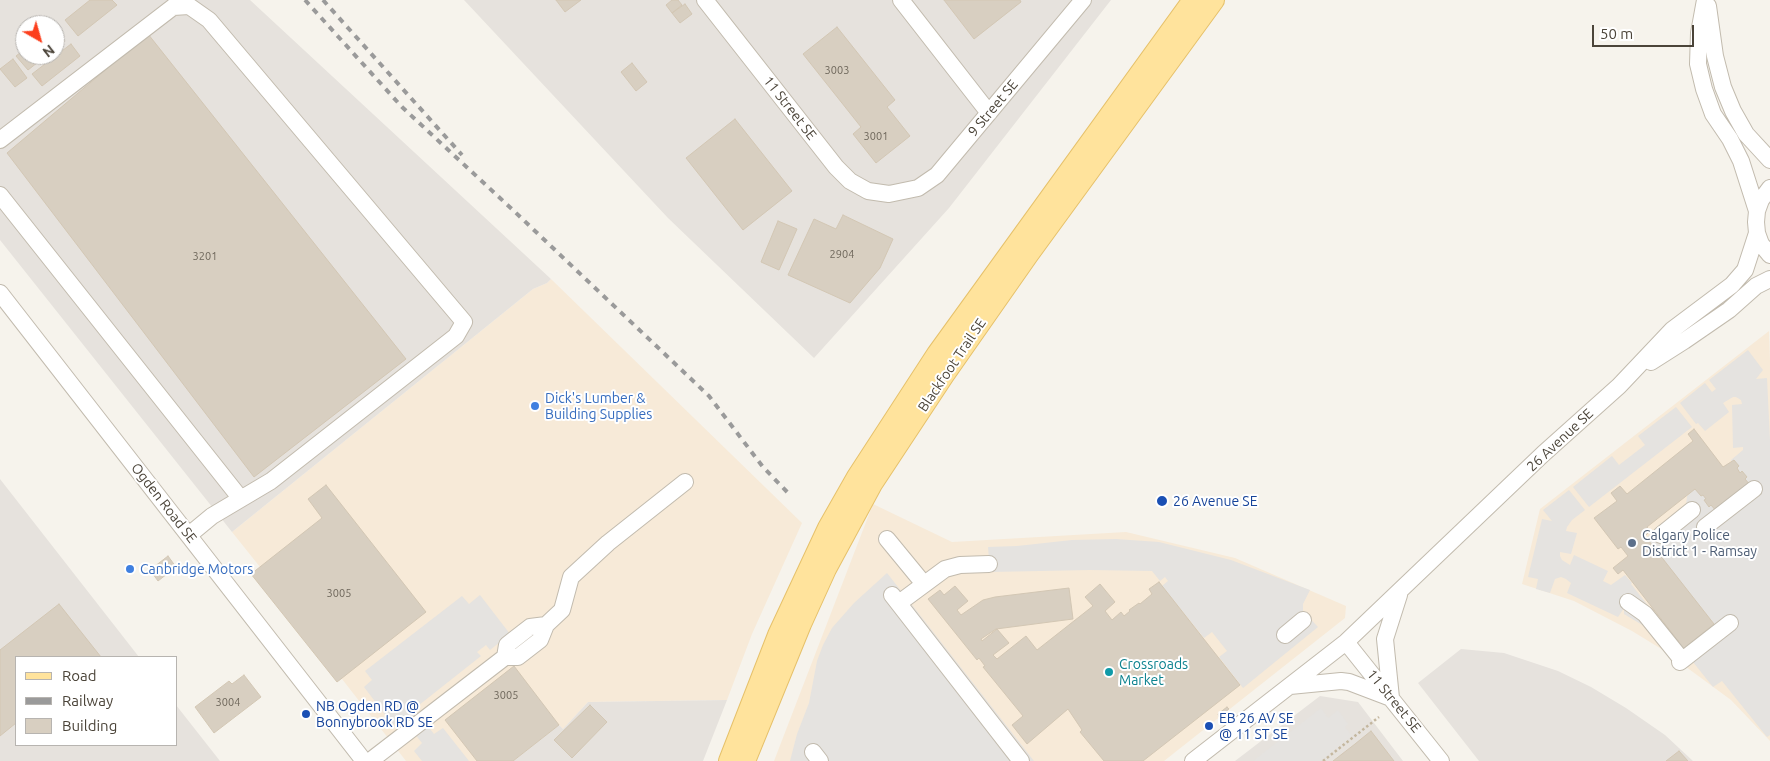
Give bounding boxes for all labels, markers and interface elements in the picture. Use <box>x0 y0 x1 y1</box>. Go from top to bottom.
north arrow <box>15 15 65 65</box>
scale bar <box>1595 15 1698 47</box>
text: 50 m <box>1600 25 1633 42</box>
text: N <box>40 42 58 61</box>
house number: 3003 <box>825 63 849 77</box>
street label: 11 Street SE <box>760 73 820 143</box>
street label: 9 Street SE <box>965 76 1021 140</box>
house number: 3001 <box>864 129 888 143</box>
house number: 2904 <box>830 247 854 261</box>
house number: 3201 <box>193 249 217 263</box>
street label: Blackfoot Trail SE <box>915 315 989 415</box>
place label: Dick's Lumber & Building Supplies <box>545 390 652 422</box>
marker: Dick's Lumber & Building Supplies <box>529 400 541 412</box>
street label: 26 Avenue SE <box>1523 405 1597 475</box>
street label: Ogden Road SE <box>128 460 200 546</box>
place label: 26 Avenue SE <box>1173 493 1258 509</box>
marker: 26 Avenue SE <box>1155 494 1169 508</box>
place label: Calgary Police District 1 - Ramsay <box>1642 527 1757 560</box>
marker: Calgary Police District 1 - Ramsay <box>1626 537 1638 549</box>
place label: Canbridge Motors <box>140 561 253 577</box>
marker: Canbridge Motors <box>124 563 136 575</box>
house number: 3005 <box>327 586 351 600</box>
legend <box>15 656 178 746</box>
place label: Crossroads Market <box>1119 656 1188 689</box>
marker: Crossroads Market <box>1103 666 1115 678</box>
street label: 11 Street SE <box>1363 666 1425 736</box>
text: Road <box>62 667 97 684</box>
house number: 3005 <box>494 688 518 702</box>
text: Railway <box>62 692 113 709</box>
house number: 3004 <box>216 695 240 709</box>
place label: NB Ogden RD @ Bonnybrook RD SE <box>316 698 433 730</box>
marker: NB Ogden RD @ Bonnybrook RD SE <box>300 708 312 720</box>
place label: EB 26 AV SE @ 11 ST SE <box>1219 710 1294 742</box>
text: Building <box>62 717 117 734</box>
marker: EB 26 AV SE @ 11 ST SE <box>1203 720 1215 732</box>

